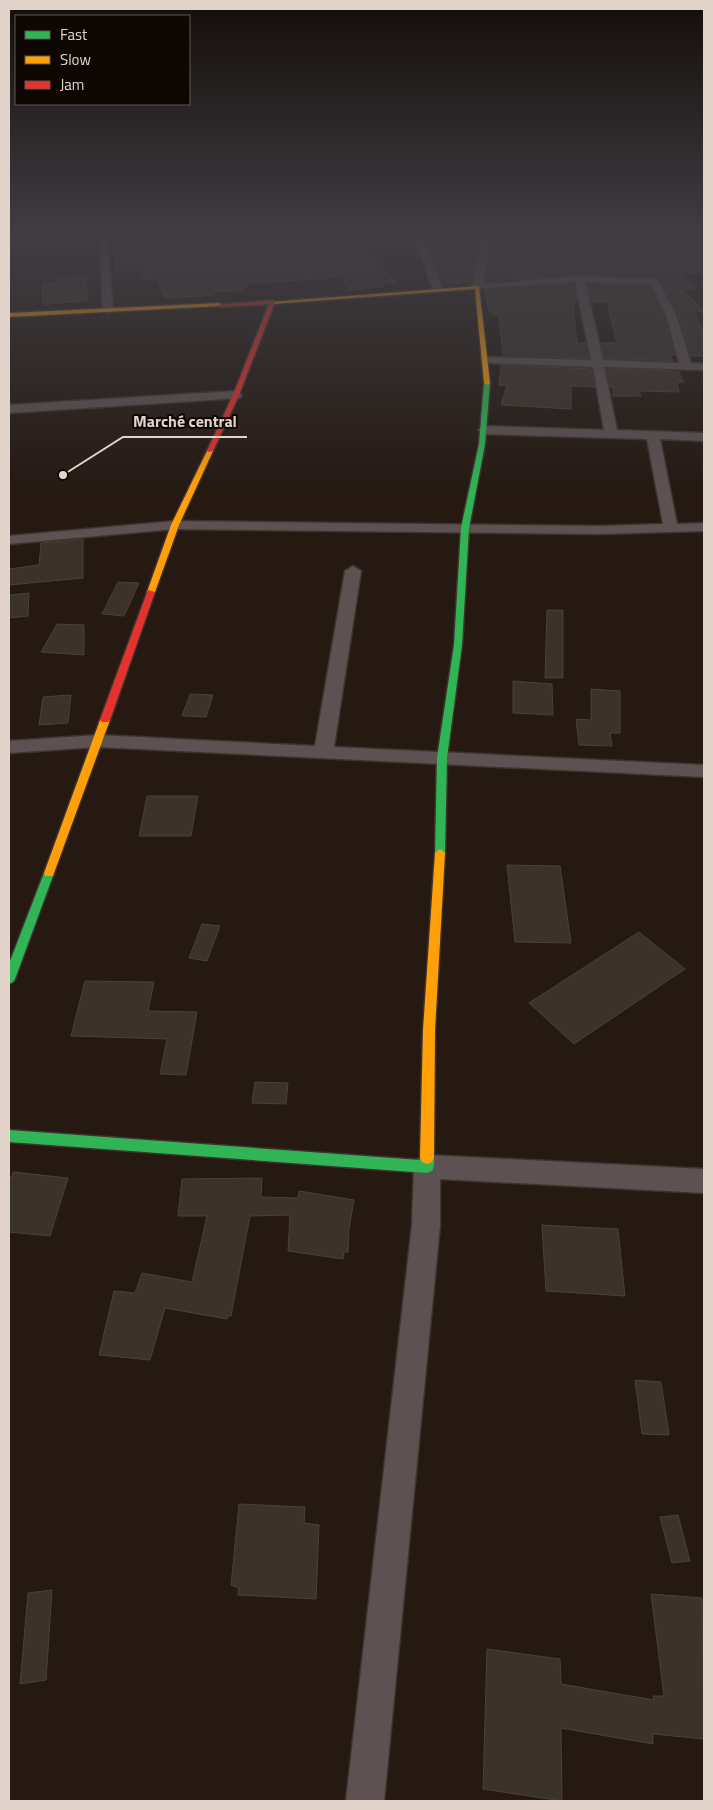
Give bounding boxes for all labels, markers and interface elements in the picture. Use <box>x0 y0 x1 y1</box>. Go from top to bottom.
legend <box>15 15 190 105</box>
text: Fast <box>60 23 88 46</box>
text: Slow <box>60 48 91 71</box>
text: Jam <box>60 73 84 96</box>
callout: Marché central <box>123 406 247 437</box>
text: Marché central <box>133 409 237 433</box>

